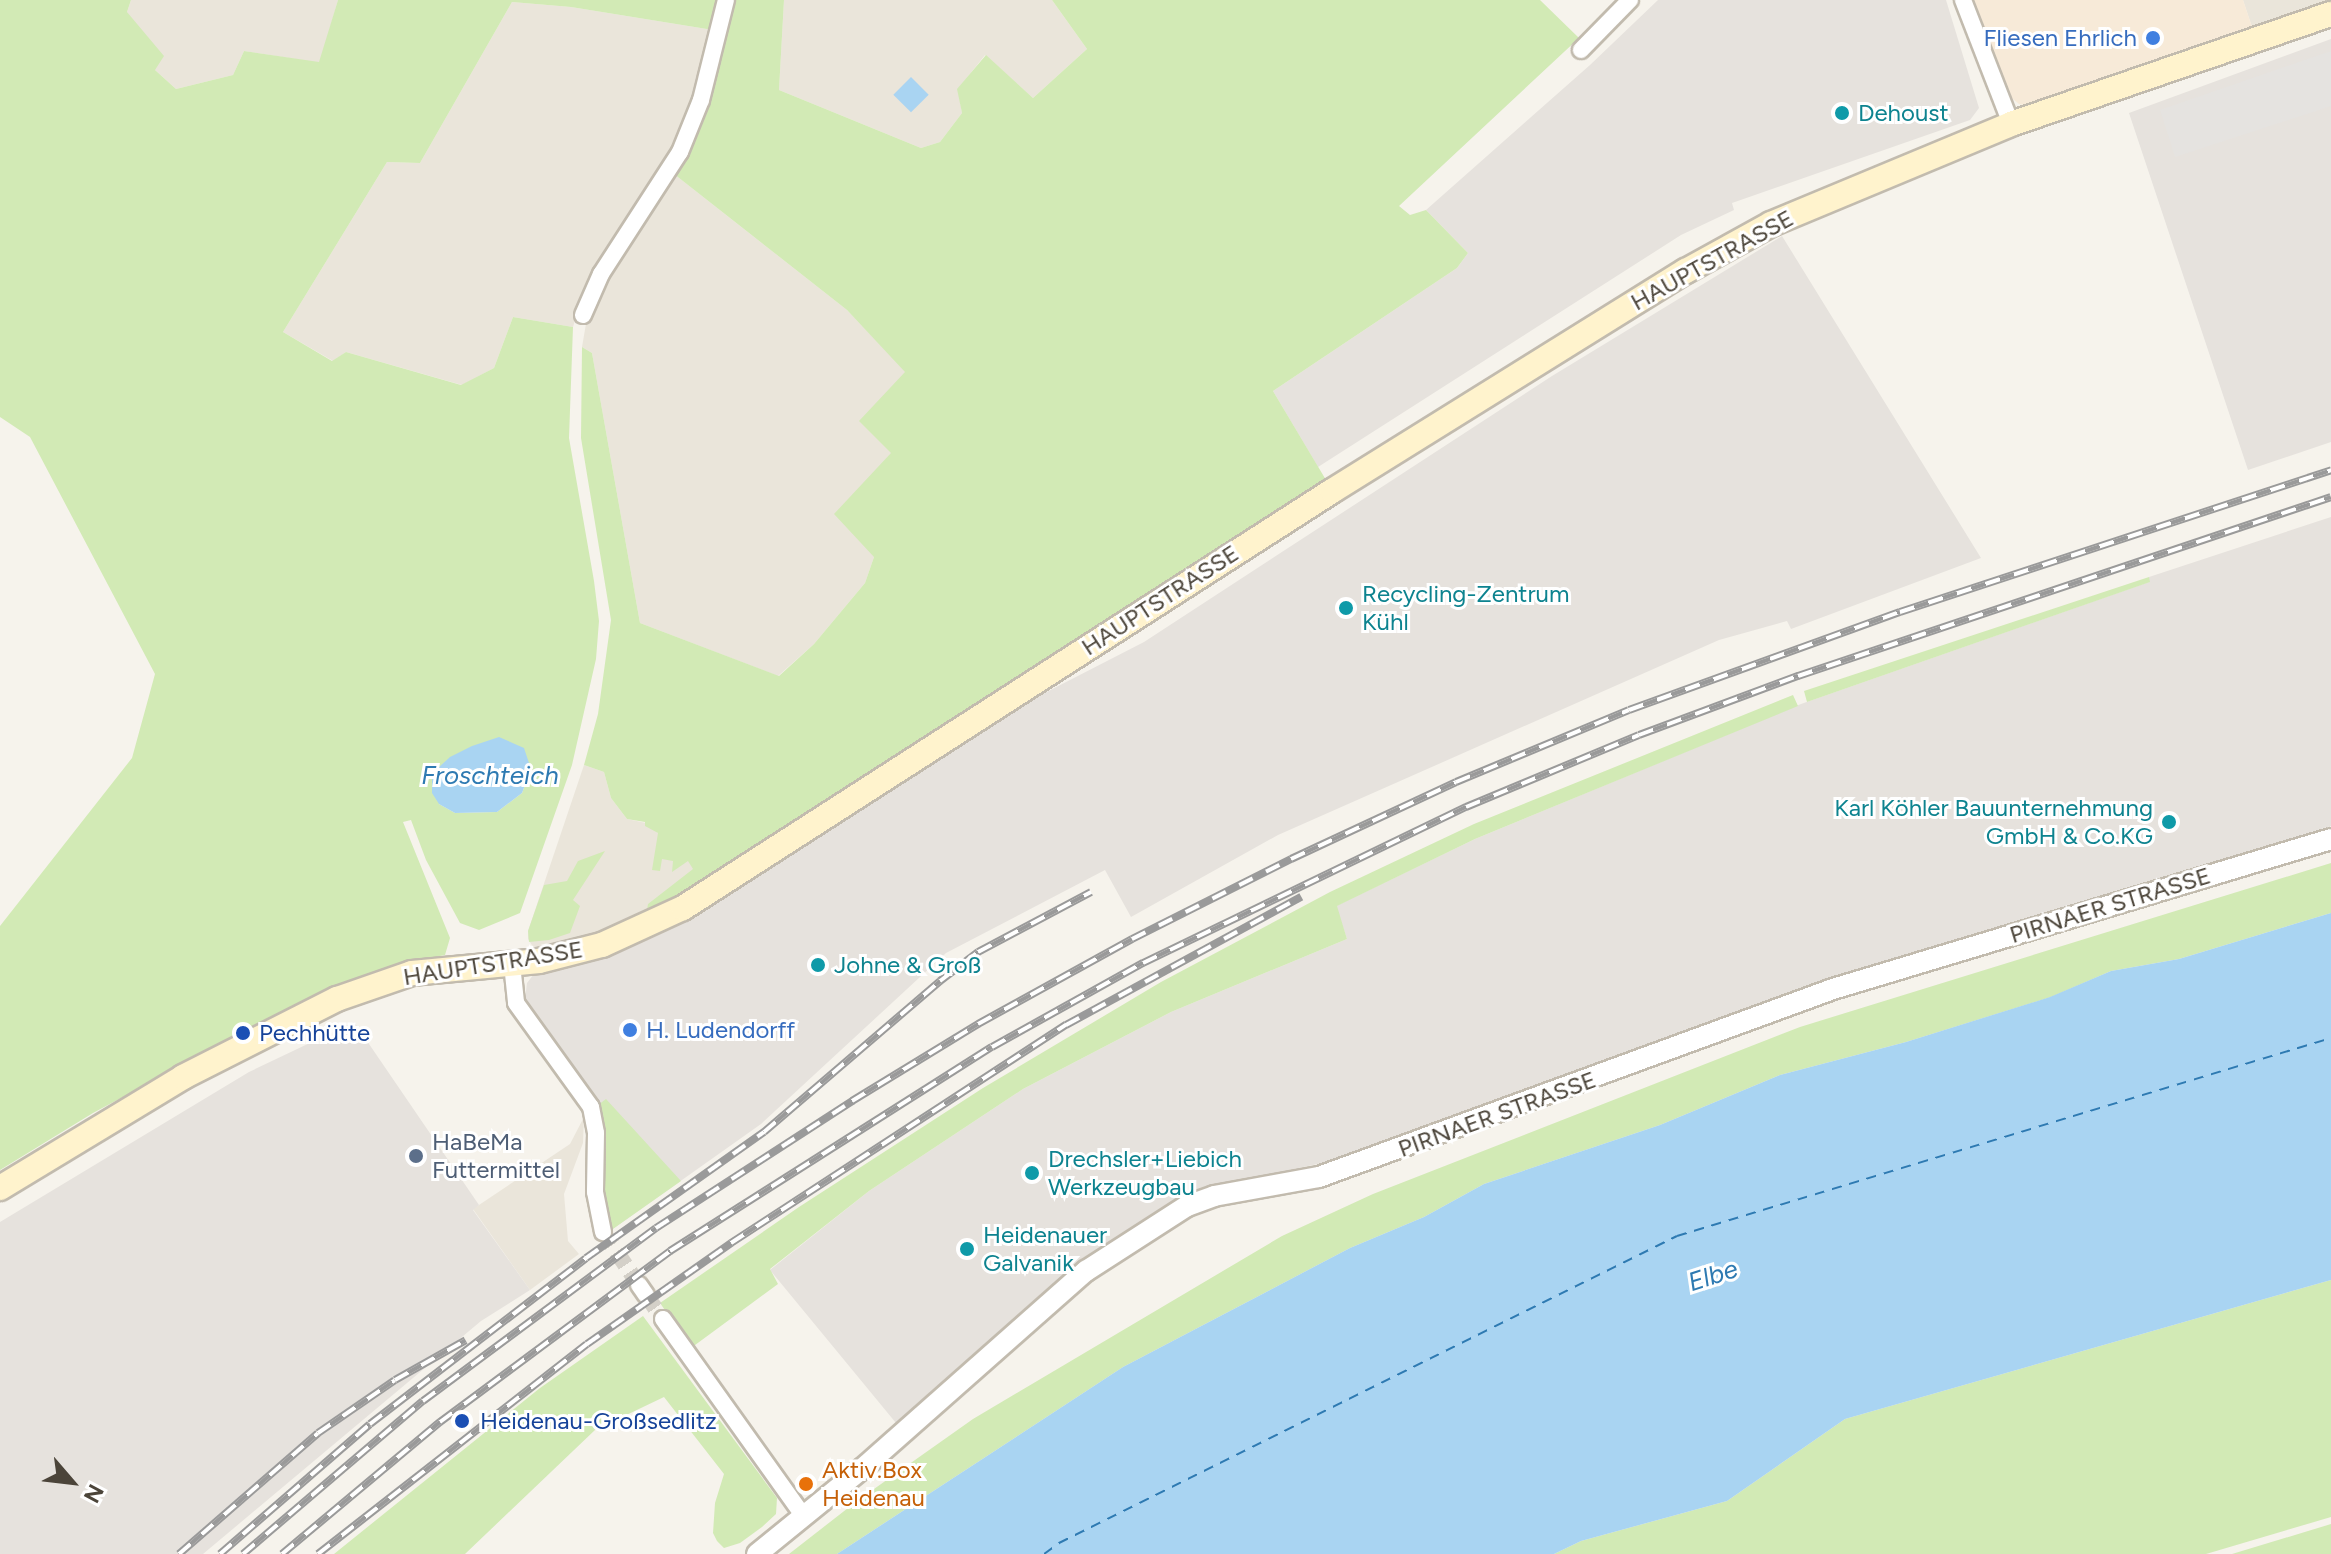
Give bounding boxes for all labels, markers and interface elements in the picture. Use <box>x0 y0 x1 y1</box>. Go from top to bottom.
place label: Fliesen Ehrlich <box>1983 24 2137 52</box>
marker: Fliesen Ehrlich <box>2144 29 2162 47</box>
place label: Dehoust <box>1858 99 1949 127</box>
marker: Dehoust <box>1833 104 1851 122</box>
street label: HAUPTSTRASSE <box>1626 203 1798 317</box>
street label: HAUPTSTRASSE <box>1076 539 1244 661</box>
place label: Recycling-Zentrum Kühl <box>1362 580 1569 636</box>
marker: Recycling-Zentrum Kühl <box>1337 599 1355 617</box>
water label: Froschteich <box>421 760 559 792</box>
place label: Karl Köhler Bauunternehmung GmbH & Co.KG <box>1834 794 2153 850</box>
marker: Karl Köhler Bauunternehmung GmbH & Co.KG <box>2160 813 2178 831</box>
street label: PIRNAER STRASSE <box>2006 861 2214 949</box>
street label: HAUPTSTRASSE <box>401 935 585 991</box>
place label: Johne & Groß <box>834 951 981 979</box>
marker: Johne & Groß <box>809 956 827 974</box>
place label: H. Ludendorff <box>646 1016 795 1044</box>
place label: Pechhütte <box>259 1019 370 1047</box>
marker: H. Ludendorff <box>621 1021 639 1039</box>
marker: Pechhütte <box>234 1024 252 1042</box>
street label: PIRNAER STRASSE <box>1394 1065 1600 1163</box>
place label: HaBeMa Futtermittel <box>432 1128 560 1184</box>
place label: Drechsler+Liebich Werkzeugbau <box>1048 1145 1242 1201</box>
marker: HaBeMa Futtermittel <box>407 1147 425 1165</box>
marker: Drechsler+Liebich Werkzeugbau <box>1023 1164 1041 1182</box>
place label: Heidenauer Galvanik <box>983 1221 1107 1277</box>
marker: Heidenauer Galvanik <box>958 1240 976 1258</box>
water label: Elbe <box>1684 1253 1742 1299</box>
place label: Heidenau-Großsedlitz <box>480 1407 717 1435</box>
marker: Heidenau-Großsedlitz <box>451 1410 473 1432</box>
north arrow <box>32 1442 112 1522</box>
place label: Aktiv.Box Heidenau <box>822 1456 925 1512</box>
marker: Aktiv.Box Heidenau <box>797 1475 815 1493</box>
text: N <box>78 1480 110 1507</box>

